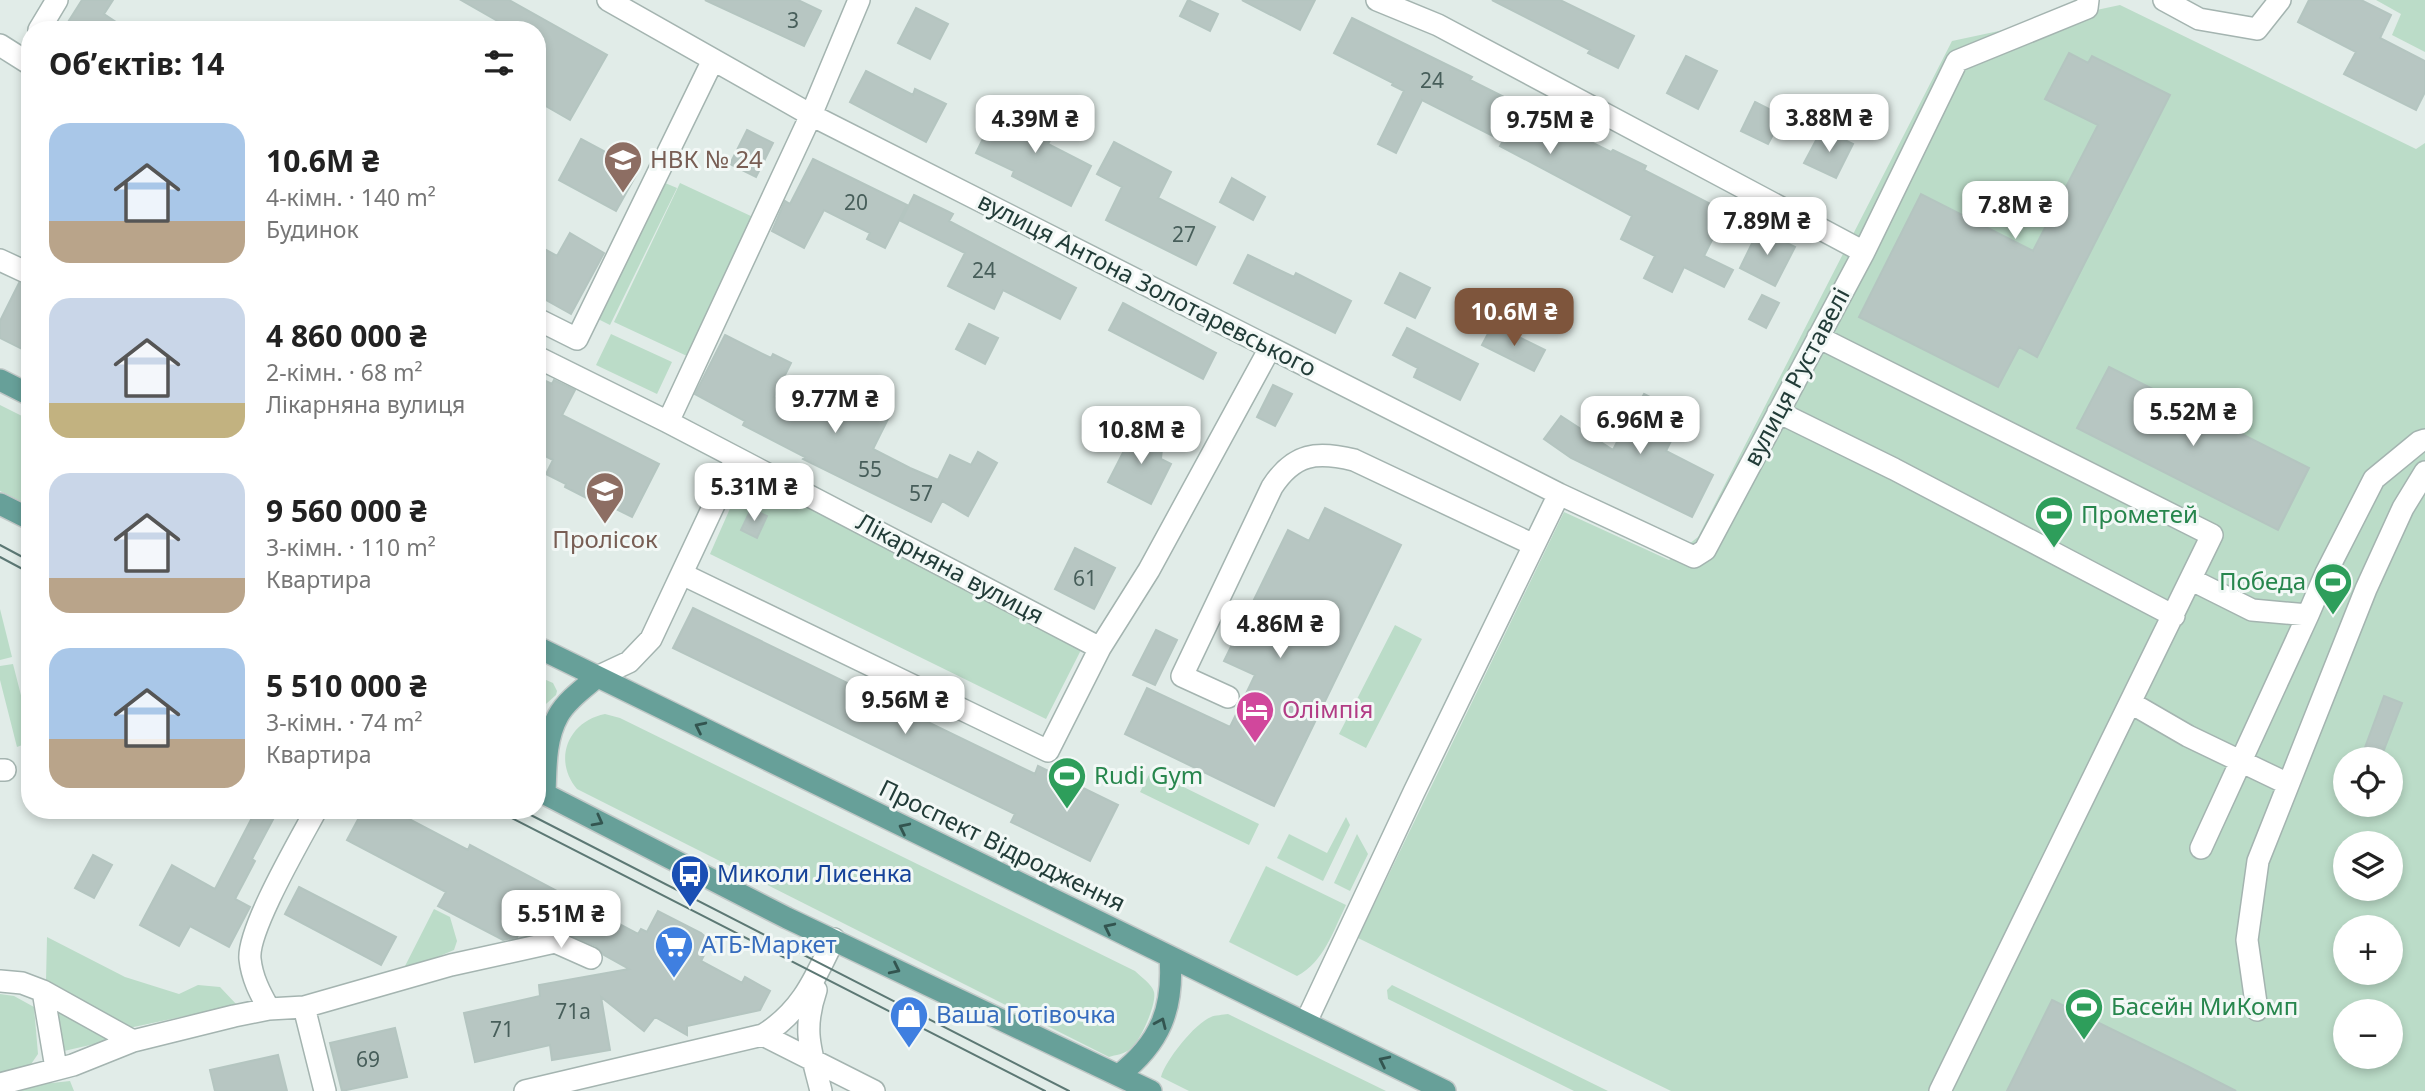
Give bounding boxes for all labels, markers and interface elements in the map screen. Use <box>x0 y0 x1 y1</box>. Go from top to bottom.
house number: 3 <box>787 6 799 34</box>
text: Об’єктів: 14 <box>49 43 224 84</box>
icon: filters <box>480 44 518 82</box>
house number: 24 <box>1420 66 1444 94</box>
pin: 3.88M ₴ <box>1764 94 1894 154</box>
pin: 4.39M ₴ <box>970 96 1100 155</box>
pin: 9.75M ₴ <box>1485 96 1615 156</box>
text: 3.88M ₴ <box>1786 101 1872 133</box>
text: 4.39M ₴ <box>992 102 1078 134</box>
text: 9.75M ₴ <box>1507 103 1593 135</box>
school or university icon: НВК № 24 <box>602 139 644 194</box>
text: 10.6M ₴ <box>266 140 379 181</box>
place label: НВК № 24 <box>650 142 763 175</box>
icon: home <box>105 151 189 235</box>
text: 4-кімн. · 140 m² <box>266 181 436 213</box>
pin: 7.8M ₴ <box>1958 182 2072 241</box>
street label: вулиця Антона Золотаревського <box>973 184 1323 384</box>
house number: 20 <box>844 188 868 216</box>
text: 7.8M ₴ <box>1978 188 2052 220</box>
pin: 7.89M ₴ <box>1702 198 1832 257</box>
text: 7.89M ₴ <box>1724 204 1810 236</box>
text: Будинок <box>266 213 359 245</box>
house number: 27 <box>1172 220 1196 248</box>
house number: 24 <box>972 256 996 284</box>
street label: вулиця Руставелі <box>1735 281 1857 471</box>
pin: 10.6M ₴ <box>1449 288 1579 348</box>
text: 10.6M ₴ <box>1471 295 1557 327</box>
text: 4 860 000 ₴ <box>266 315 427 356</box>
icon: home <box>105 326 189 410</box>
text: 2-кімн. · 68 m² <box>266 356 423 388</box>
pin: 9.77M ₴ <box>770 376 900 435</box>
text: 9.77M ₴ <box>792 382 878 414</box>
text: Лікарняна вулиця <box>266 388 465 420</box>
pin: 5.52M ₴ <box>2128 388 2258 448</box>
text: 5.52M ₴ <box>2150 395 2236 427</box>
pin: 6.96M ₴ <box>1575 396 1705 456</box>
text: 6.96M ₴ <box>1597 403 1683 435</box>
pin: 10.8M ₴ <box>1076 406 1206 466</box>
text: 10.8M ₴ <box>1098 413 1184 445</box>
house number: 55 <box>858 455 882 483</box>
pin: 5.31M ₴ <box>689 463 819 523</box>
school or university icon: Пролісок <box>584 470 626 525</box>
text: 5.31M ₴ <box>711 470 797 502</box>
house number: 57 <box>909 479 933 507</box>
text: 9 560 000 ₴ <box>266 490 427 531</box>
sports icon: Прометей <box>2033 494 2075 549</box>
place label: Прометей <box>2081 497 2198 530</box>
icon: home <box>105 501 189 585</box>
street label: Лікарняна вулиця <box>851 504 1050 631</box>
place label: Пролісок <box>552 522 658 555</box>
text: 3-кімн. · 110 m² <box>266 531 436 563</box>
sports icon: Победа <box>2312 561 2354 616</box>
text: Квартира <box>266 563 372 595</box>
house number: 61 <box>1073 564 1097 592</box>
place label: Победа <box>2219 564 2306 597</box>
pin: 4.86M ₴ <box>1215 600 1345 660</box>
text: 4.86M ₴ <box>1237 607 1323 639</box>
text: 5 510 000 ₴ <box>266 665 427 706</box>
icon: home <box>105 676 189 760</box>
pin: 9.56M ₴ <box>840 676 970 736</box>
text: 9.56M ₴ <box>862 683 948 715</box>
hotel icon: Олімпія <box>1234 689 1276 744</box>
place label: Олімпія <box>1282 692 1373 725</box>
text: 3-кімн. · 74 m² <box>266 706 423 738</box>
one-way arrow <box>695 722 707 736</box>
text: Квартира <box>266 738 372 770</box>
map controls <box>2333 747 2403 1069</box>
button: locate <box>2333 747 2403 817</box>
sports icon: Rudi Gym <box>1046 755 1088 810</box>
place label: Rudi Gym <box>1094 758 1203 791</box>
street label: Проспект Відродження <box>874 771 1131 919</box>
one-way arrow <box>591 813 603 826</box>
one-way arrow <box>899 822 911 836</box>
button: layers <box>2333 831 2403 901</box>
bus stop icon: Миколи Лисенка <box>669 853 711 908</box>
place label: Миколи Лисенка <box>717 856 912 889</box>
pin: 5.51M ₴ <box>496 890 626 950</box>
text: 5.51M ₴ <box>518 897 604 929</box>
button: + <box>2333 915 2403 985</box>
one-way arrow <box>1103 922 1116 936</box>
supermarket icon: АТБ-Маркет <box>653 924 695 979</box>
place label: АТБ-Маркет <box>701 927 837 960</box>
one-way arrow <box>888 961 900 975</box>
sports icon: Басейн МиКомп <box>2063 986 2105 1041</box>
place label: Басейн МиКомп <box>2111 989 2298 1022</box>
shop icon: Ваша Готівочка <box>888 994 930 1049</box>
house number: 71а <box>555 997 591 1025</box>
place label: Ваша Готівочка <box>936 997 1116 1030</box>
button: − <box>2333 999 2403 1069</box>
house number: 71 <box>490 1015 514 1043</box>
one-way arrow <box>1153 1018 1167 1031</box>
house number: 69 <box>356 1045 380 1073</box>
one-way arrow <box>1379 1055 1391 1069</box>

